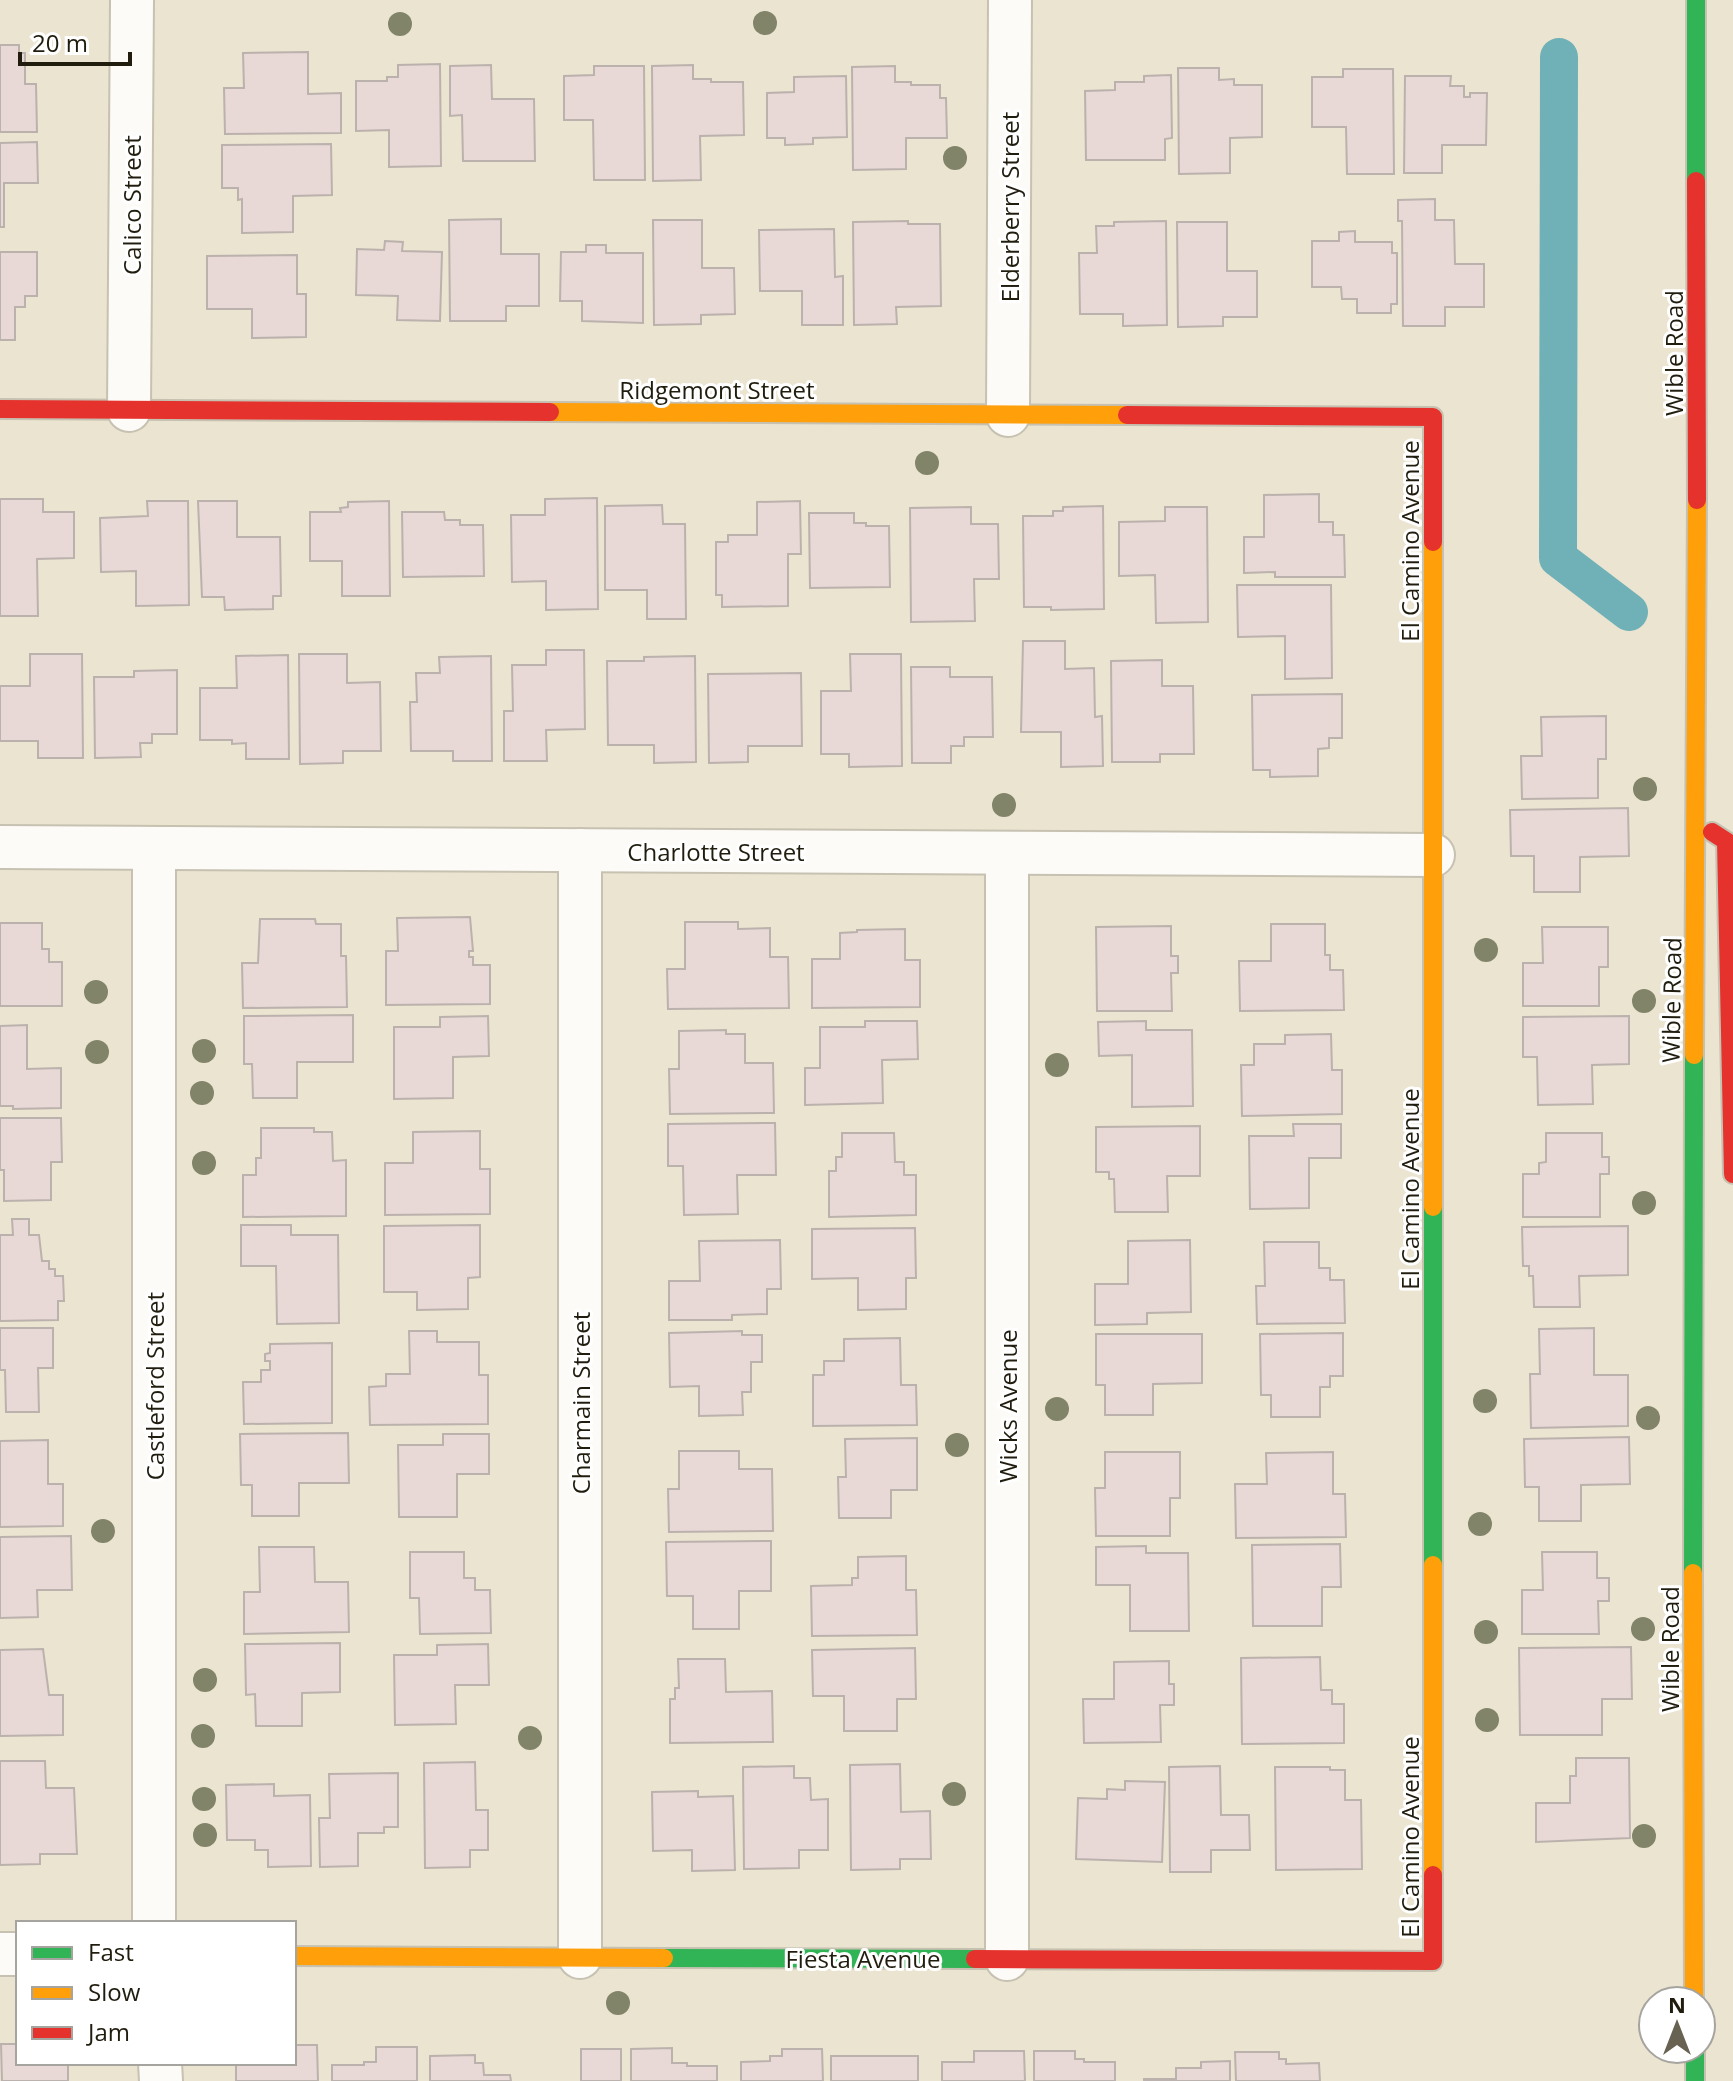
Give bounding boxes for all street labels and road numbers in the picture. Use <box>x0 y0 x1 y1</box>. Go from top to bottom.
street label: Elderberry Street <box>993 112 1026 302</box>
street label: Calico Street <box>115 135 148 275</box>
street label: Wible Road <box>1657 290 1690 416</box>
street label: Ridgemont Street <box>619 373 815 406</box>
street label: El Camino Avenue <box>1393 440 1426 642</box>
street label: Charlotte Street <box>627 835 805 868</box>
street label: Wible Road <box>1653 937 1689 1063</box>
street label: El Camino Avenue <box>1393 1088 1426 1290</box>
street label: Castleford Street <box>138 1292 171 1480</box>
street label: Charmain Street <box>564 1312 597 1494</box>
street label: Wicks Avenue <box>991 1329 1024 1483</box>
street label: Wible Road <box>1653 1586 1686 1712</box>
street label: El Camino Avenue <box>1393 1736 1426 1938</box>
street label: Fiesta Avenue <box>785 1942 941 1975</box>

